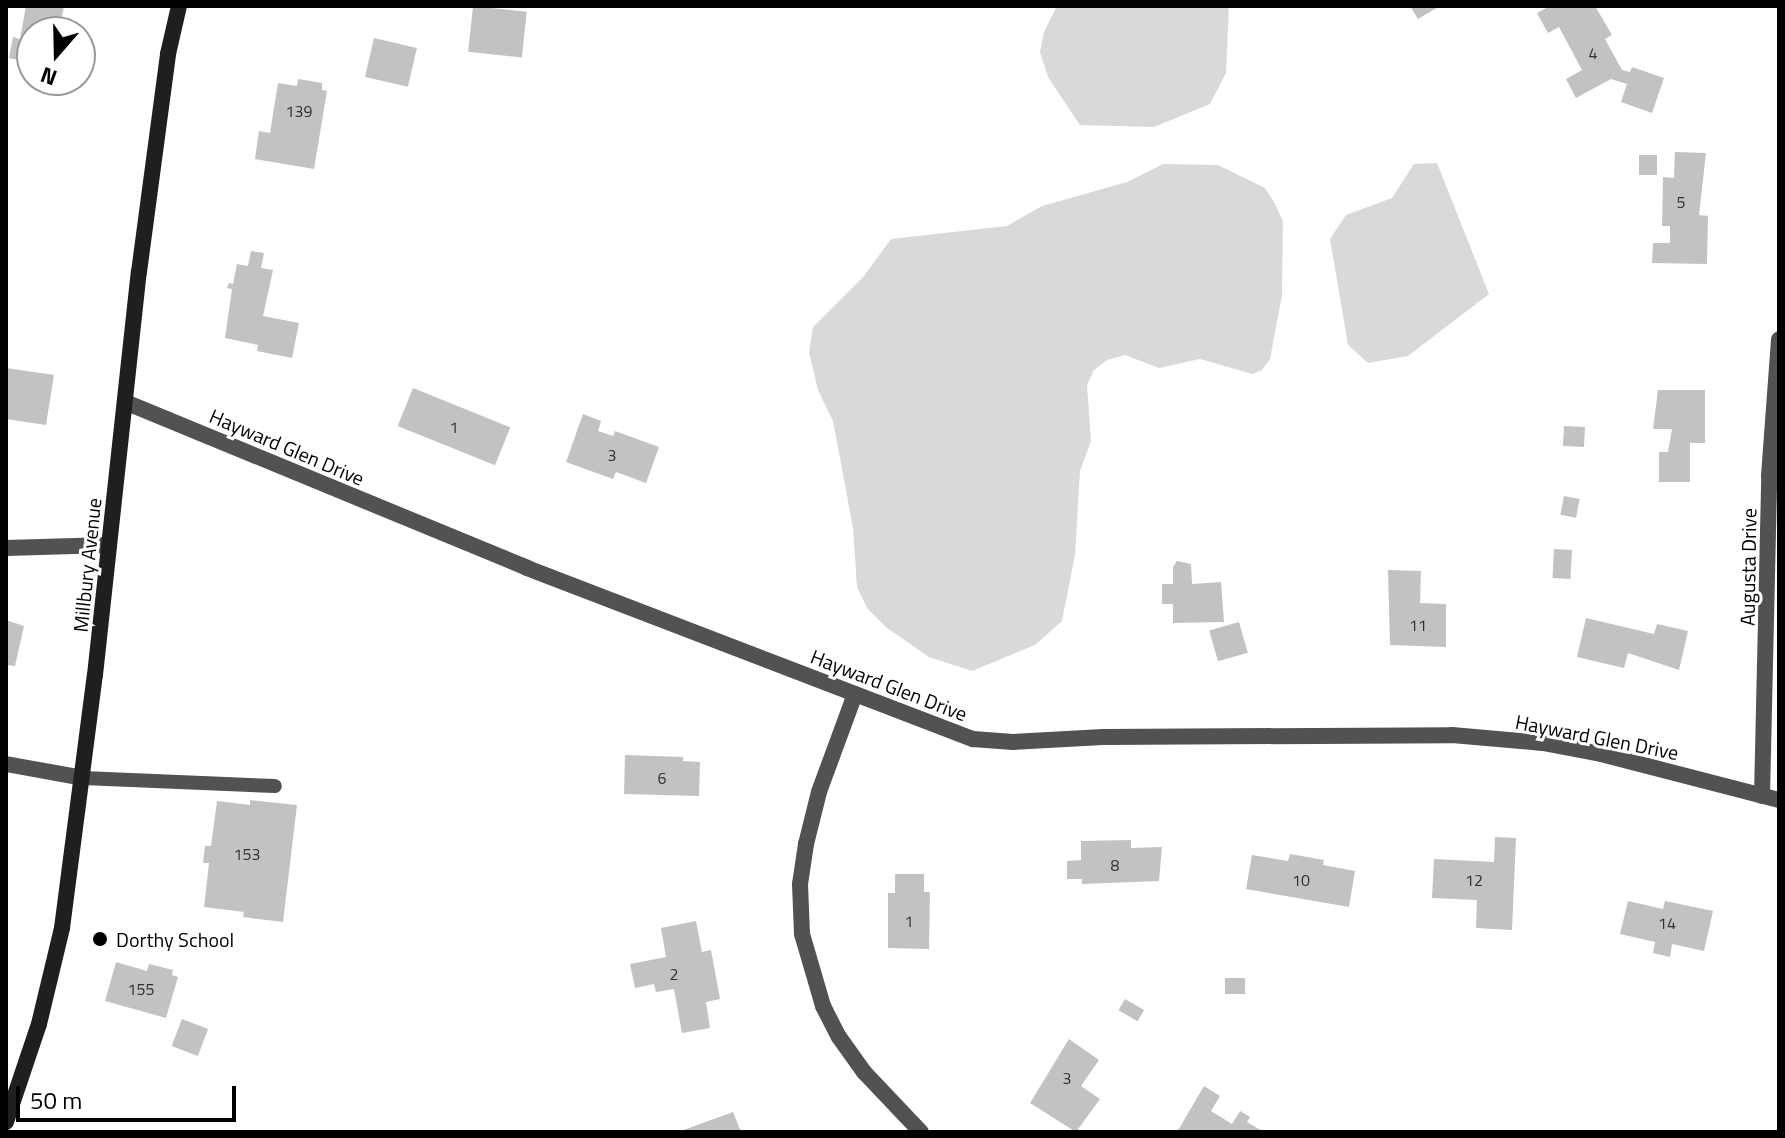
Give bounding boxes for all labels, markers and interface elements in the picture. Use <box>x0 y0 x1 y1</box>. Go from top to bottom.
north arrow <box>16 16 96 96</box>
house number: 4 <box>1589 43 1597 63</box>
text: N <box>35 58 61 95</box>
house number: 139 <box>286 101 312 121</box>
house number: 5 <box>1677 192 1685 212</box>
street label: Hayward Glen Drive <box>206 404 368 490</box>
house number: 1 <box>450 417 458 437</box>
house number: 3 <box>608 445 616 465</box>
street label: Millbury Avenue <box>68 497 106 633</box>
street label: Augusta Drive <box>1735 508 1761 626</box>
house number: 11 <box>1409 615 1427 635</box>
street label: Hayward Glen Drive <box>807 644 971 726</box>
street label: Hayward Glen Drive <box>1513 709 1681 765</box>
house number: 6 <box>658 768 666 788</box>
house number: 153 <box>234 844 260 864</box>
house number: 8 <box>1111 855 1119 875</box>
house number: 10 <box>1292 870 1310 890</box>
house number: 12 <box>1465 870 1483 890</box>
house number: 1 <box>905 911 913 931</box>
house number: 14 <box>1658 913 1676 933</box>
place label: Dorthy School <box>116 927 234 951</box>
marker: Dorthy School <box>91 930 109 948</box>
house number: 2 <box>670 964 678 984</box>
house number: 155 <box>128 979 154 999</box>
house number: 3 <box>1063 1068 1071 1088</box>
scale bar <box>20 1070 240 1120</box>
text: 50 m <box>30 1082 82 1118</box>

